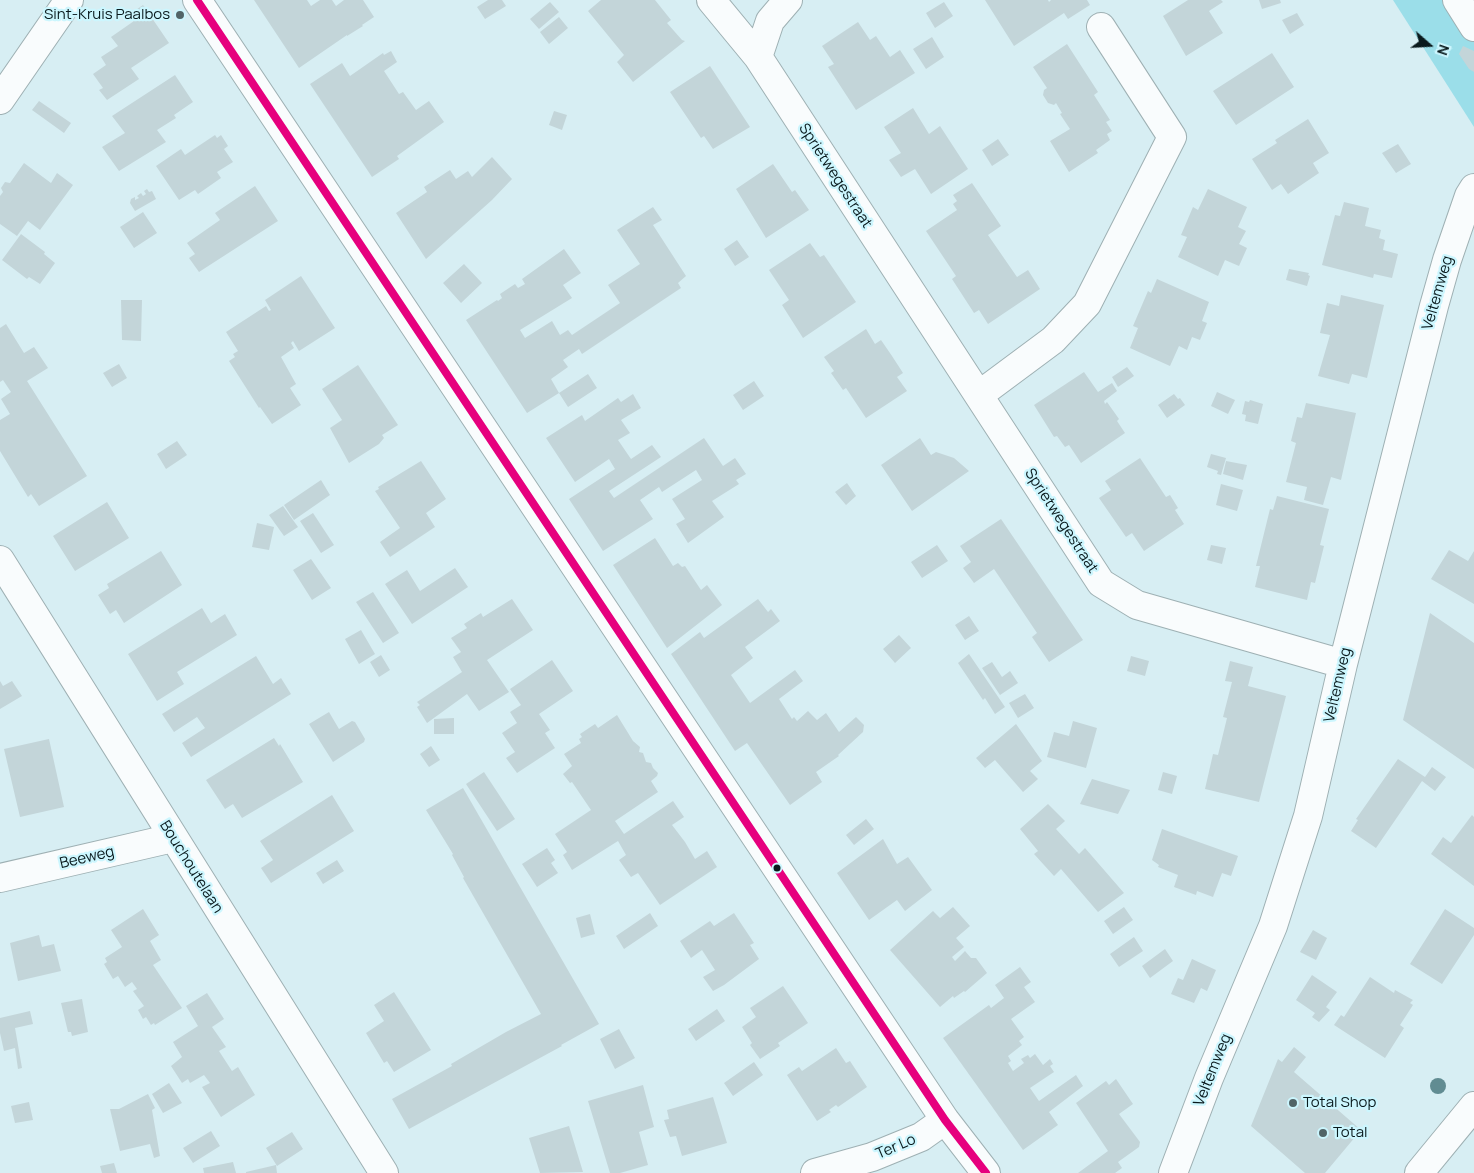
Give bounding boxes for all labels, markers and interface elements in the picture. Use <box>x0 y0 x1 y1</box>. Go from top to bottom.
place label: Sint-Kruis Paalbos <box>44 6 170 24</box>
marker: Sint-Kruis Paalbos <box>174 9 186 21</box>
north arrow <box>1404 20 1454 70</box>
text: N <box>1433 42 1454 58</box>
street label: Sprietwegestraat <box>794 120 876 232</box>
street label: Veltemweg <box>1419 254 1457 332</box>
street label: Sprietwegestraat <box>1020 465 1102 577</box>
street label: Veltemweg <box>1321 646 1355 724</box>
street label: Bouchoutelaan <box>155 817 227 917</box>
street label: Beeweg <box>58 843 116 873</box>
unlabelled marker <box>772 863 782 873</box>
street label: Veltemweg <box>1190 1031 1236 1109</box>
place label: Total Shop <box>1303 1094 1376 1112</box>
marker: Total Shop <box>1287 1097 1299 1109</box>
place label: Total <box>1333 1124 1367 1142</box>
marker: Total <box>1317 1127 1329 1139</box>
street label: Ter Lo <box>873 1131 919 1163</box>

